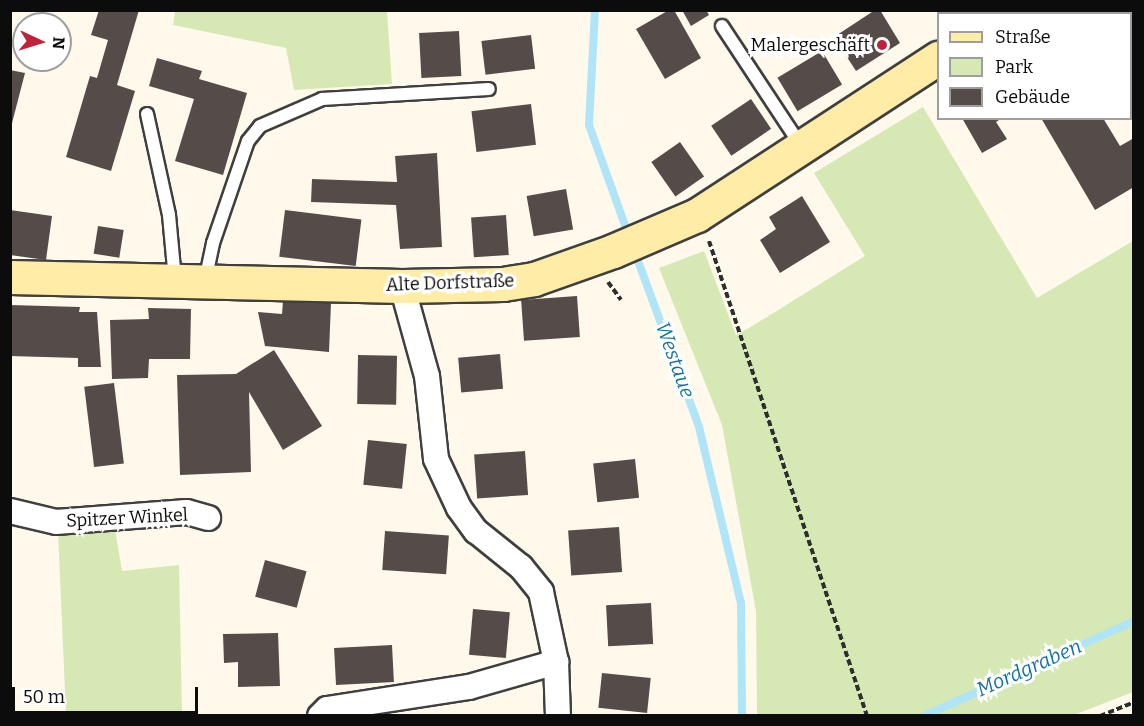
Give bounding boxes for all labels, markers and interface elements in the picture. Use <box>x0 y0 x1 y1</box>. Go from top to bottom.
north arrow <box>12 12 72 72</box>
legend <box>937 12 1132 120</box>
text: Straße <box>995 26 1051 48</box>
place label: Malergeschäft <box>751 34 870 56</box>
text: N <box>49 36 68 50</box>
marker: Malergeschäft <box>875 38 889 52</box>
text: Park <box>995 56 1033 78</box>
text: Gebäude <box>995 86 1070 108</box>
street label: Alte Dorfstraße <box>386 270 514 296</box>
water label: Westaue <box>650 319 700 401</box>
street label: Spitzer Winkel <box>66 504 188 532</box>
water label: Mordgraben <box>973 634 1085 702</box>
scale bar <box>15 675 201 713</box>
text: 50 m <box>23 686 65 708</box>

